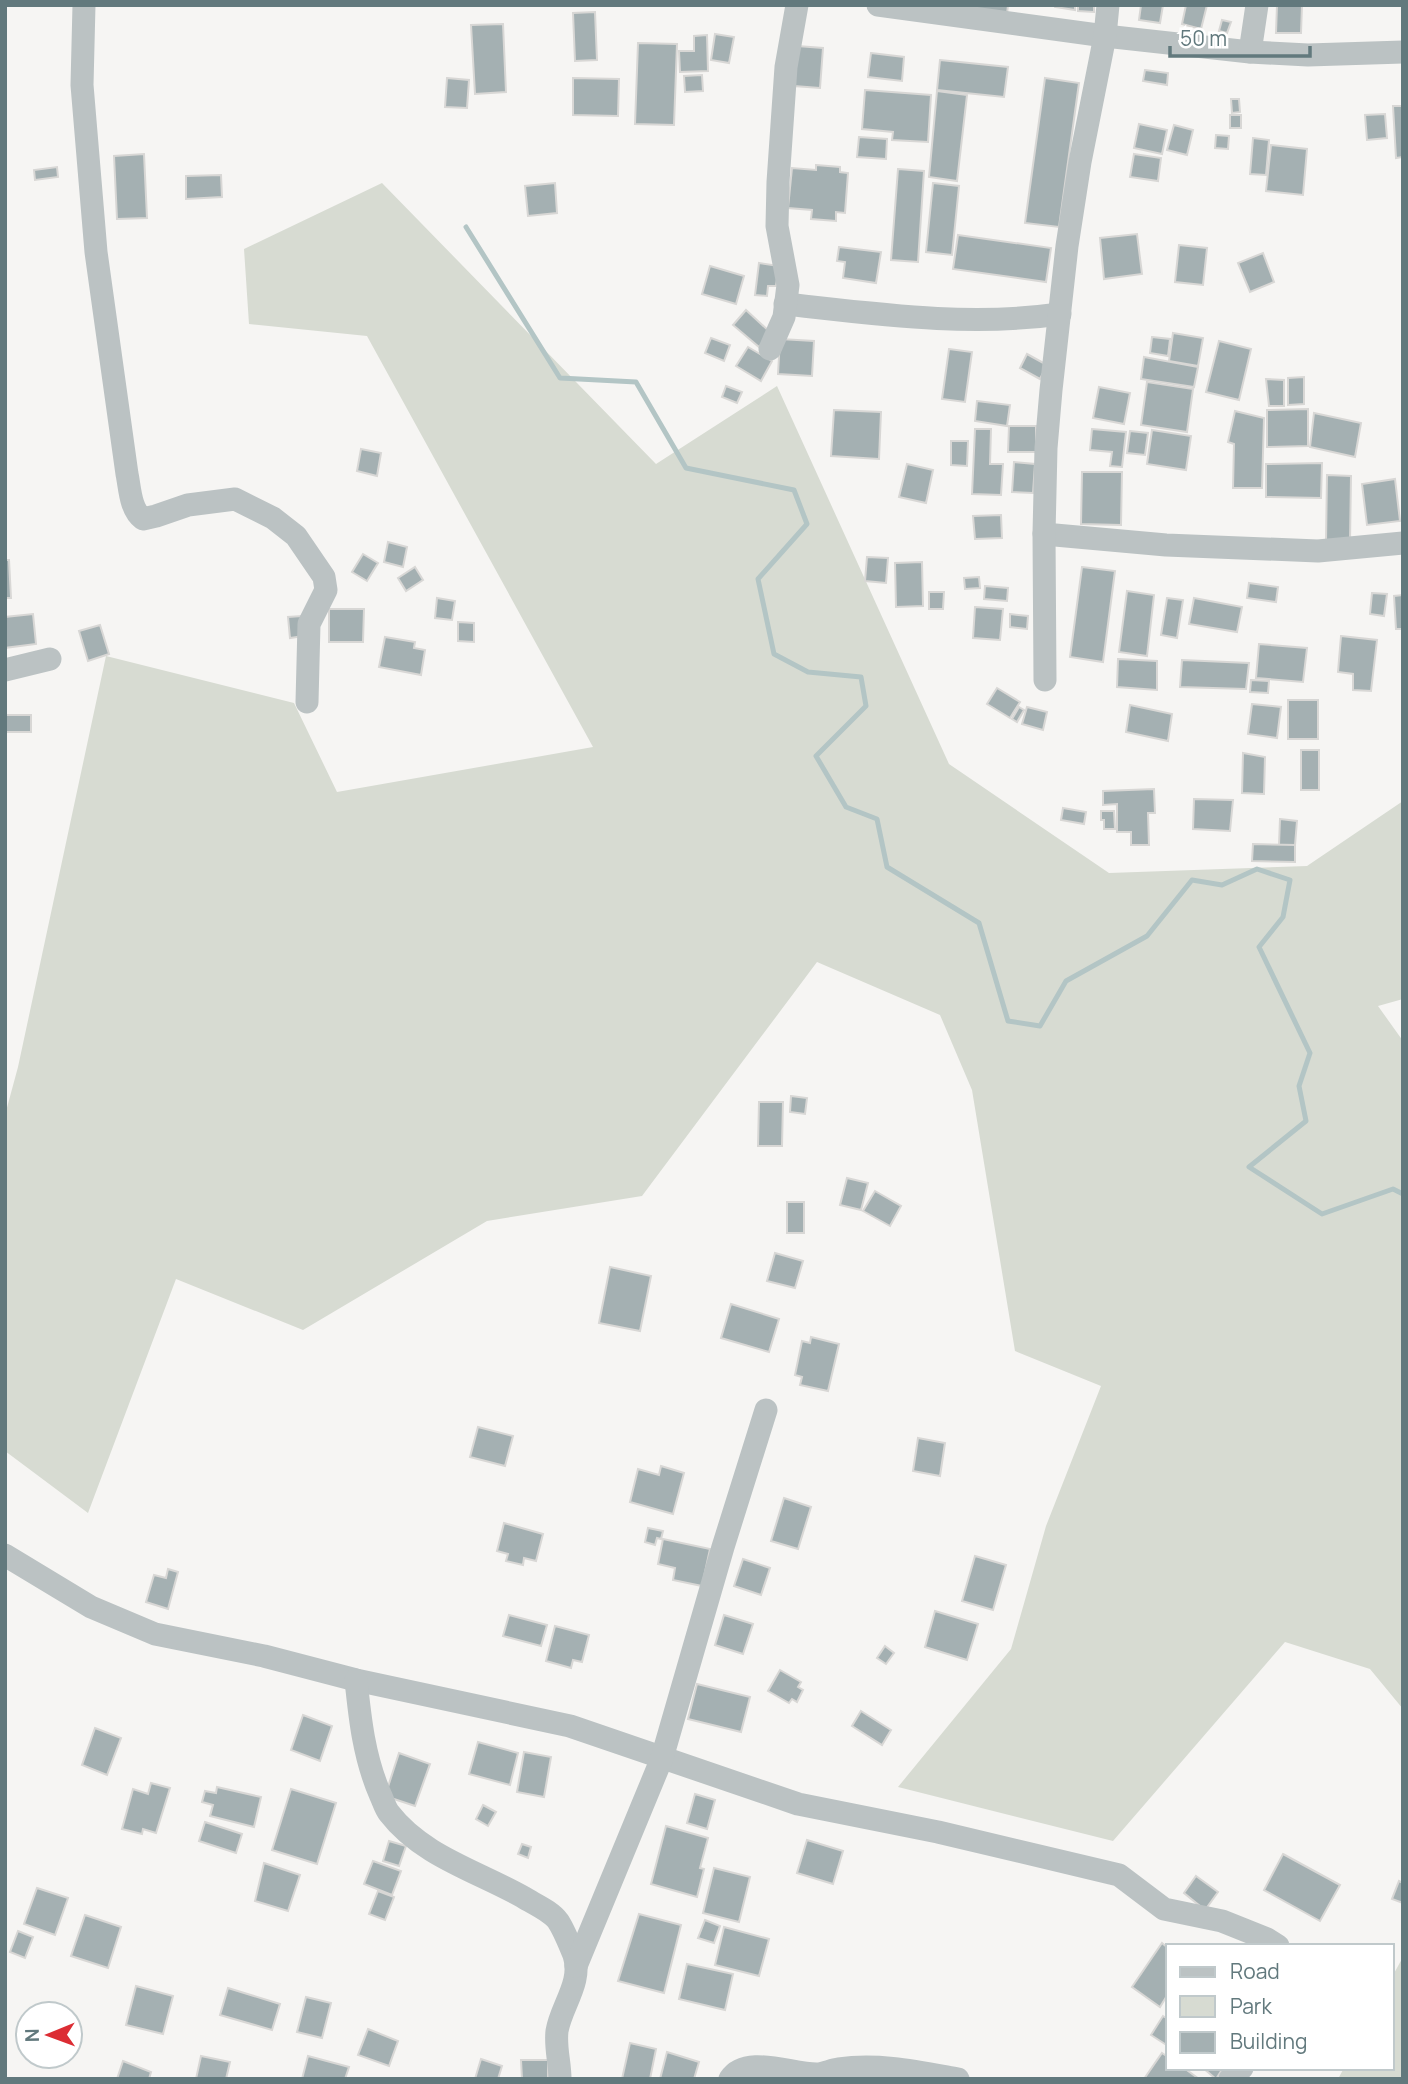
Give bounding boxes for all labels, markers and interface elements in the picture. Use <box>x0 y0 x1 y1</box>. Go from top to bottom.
scale bar <box>1170 14 1310 58</box>
text: 50 m <box>1180 24 1227 52</box>
legend <box>1166 1944 1394 2070</box>
text: Road <box>1230 1957 1280 1985</box>
text: Park <box>1230 1992 1272 2020</box>
north arrow <box>14 2000 84 2070</box>
text: Building <box>1230 2027 1307 2055</box>
text: N <box>19 2028 45 2042</box>

